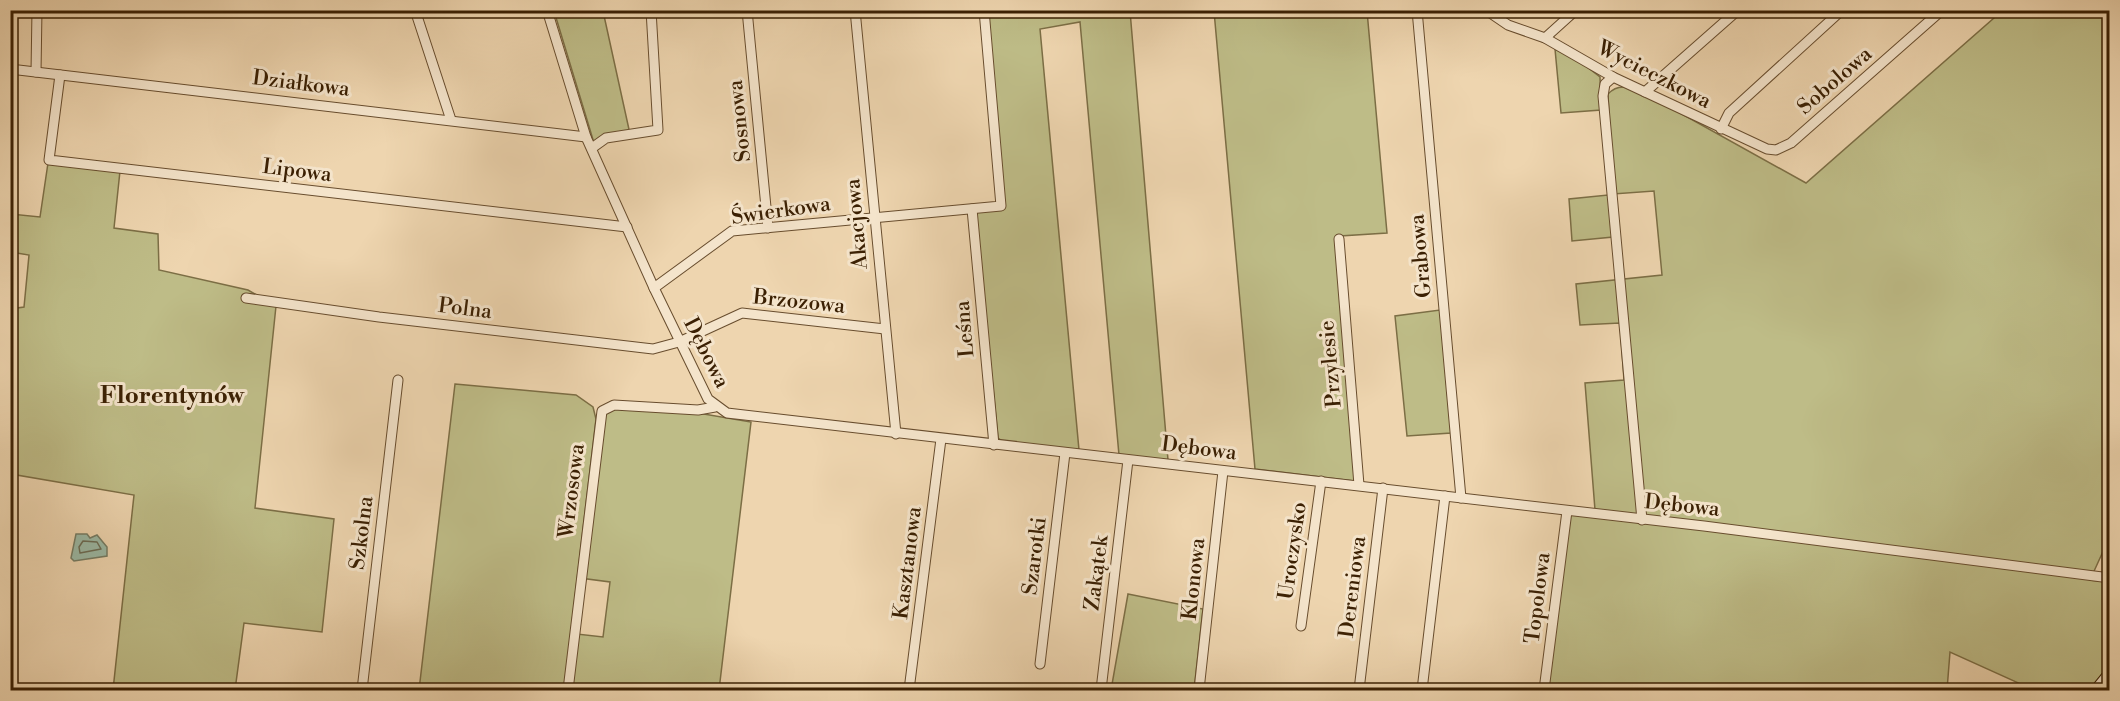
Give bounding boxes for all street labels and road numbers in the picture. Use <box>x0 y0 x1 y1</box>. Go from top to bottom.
street label: Wycieczkowa <box>1592 35 1716 115</box>
street label: Sobolowa <box>1792 41 1878 121</box>
street label: Działkowa <box>251 65 351 103</box>
street label: Sosnowa <box>723 78 757 163</box>
street label: Lipowa <box>261 154 334 188</box>
street label: Akacjowa <box>840 177 874 271</box>
street label: Świerkowa <box>729 188 833 231</box>
street label: Grabowa <box>1404 213 1438 299</box>
street label: Brzozowa <box>751 284 847 320</box>
street label: Polna <box>437 293 494 325</box>
street label: Leśna <box>950 299 980 358</box>
street label: Dębowa <box>677 313 735 393</box>
street label: Przylesie <box>1314 319 1348 409</box>
street label: Dębowa <box>1160 431 1238 467</box>
street label: Wrzosowa <box>553 442 591 541</box>
street label: Dębowa <box>1643 489 1721 523</box>
street label: Szkolna <box>345 494 379 571</box>
street label: Uroczysko <box>1273 501 1313 601</box>
street label: Kasztanowa <box>888 505 928 621</box>
street label: Szarotki <box>1017 515 1053 597</box>
street label: Zakątek <box>1080 533 1115 612</box>
street label: Dereniowa <box>1334 534 1372 639</box>
street label: Klonowa <box>1177 536 1211 621</box>
street label: Topolowa <box>1520 551 1557 645</box>

